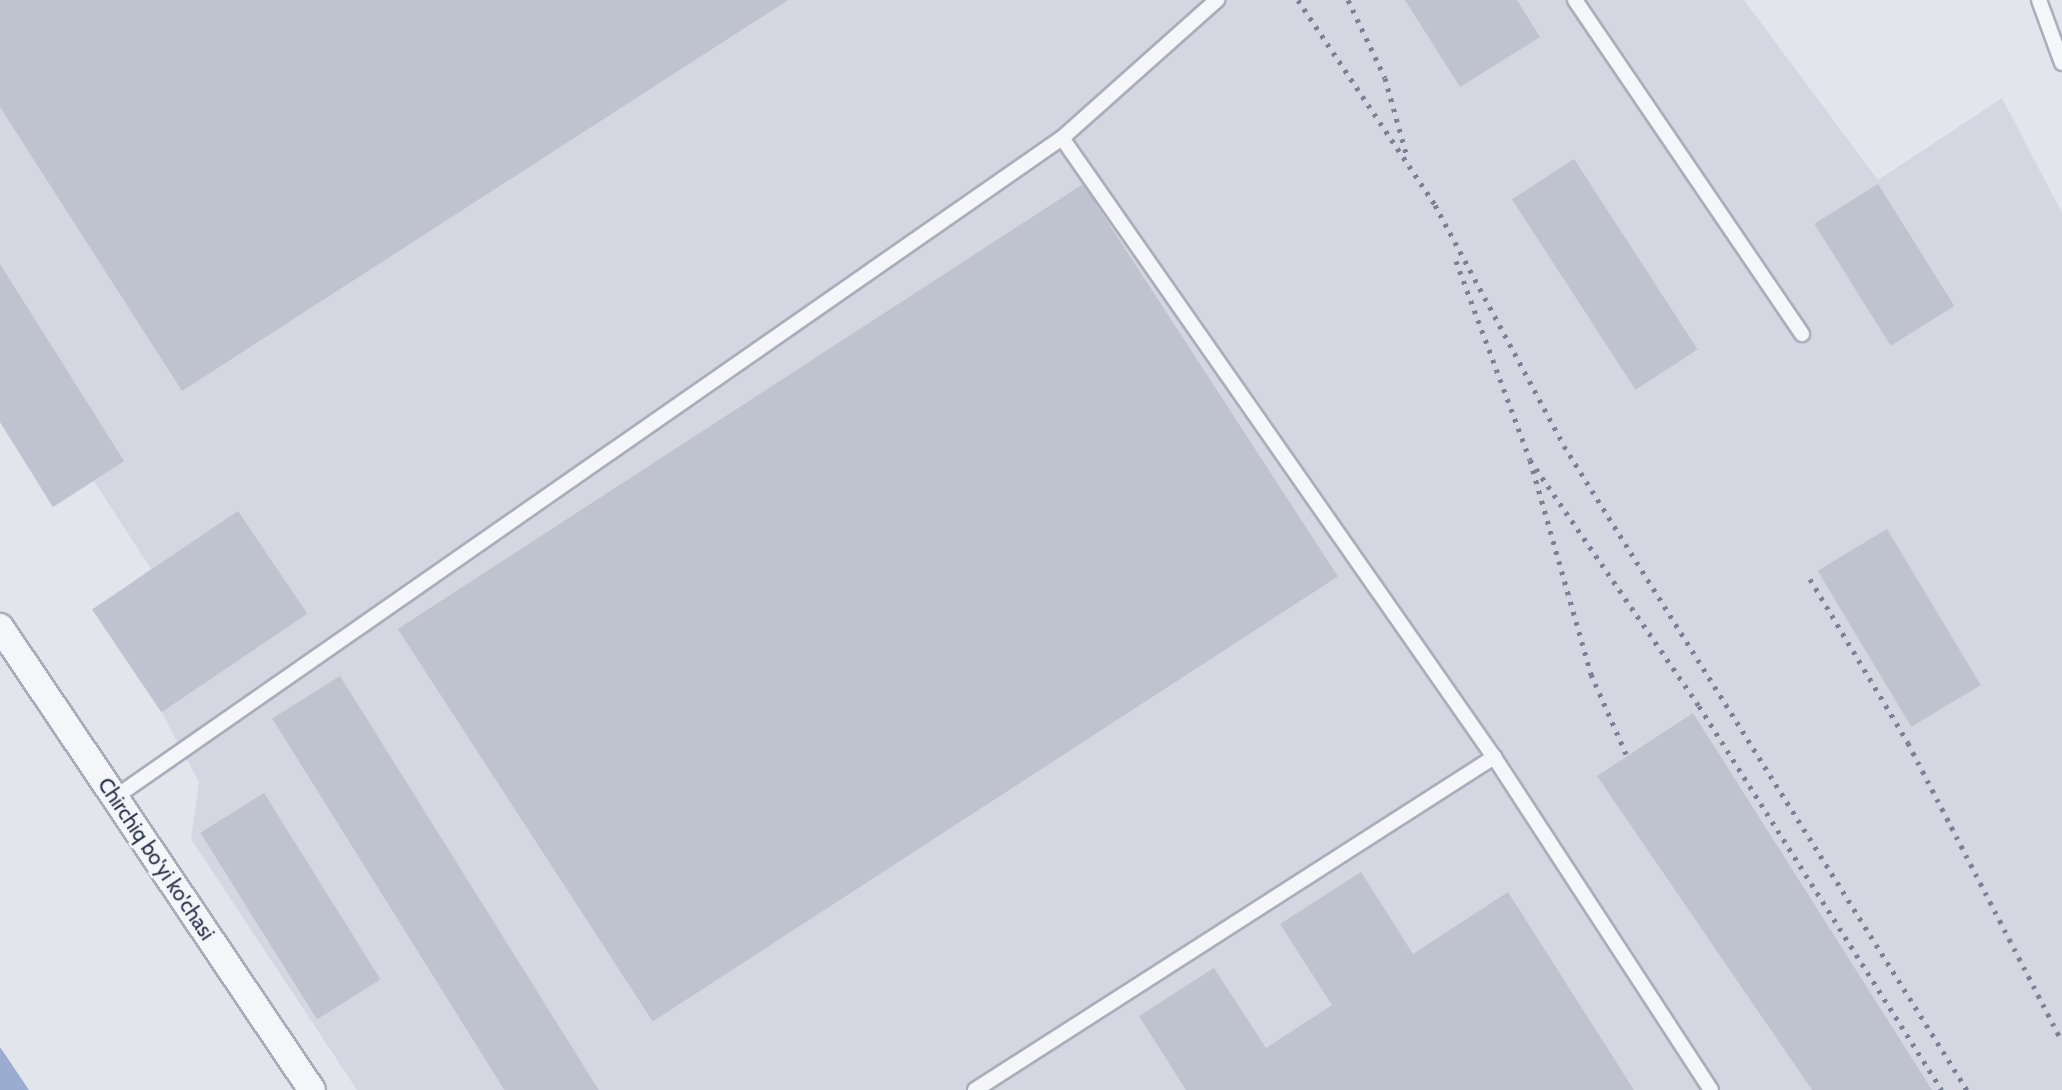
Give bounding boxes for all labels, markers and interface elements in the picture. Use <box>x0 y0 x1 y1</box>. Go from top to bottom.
street label: Chirchiq bo'yi ko'chasi <box>92 773 220 945</box>

